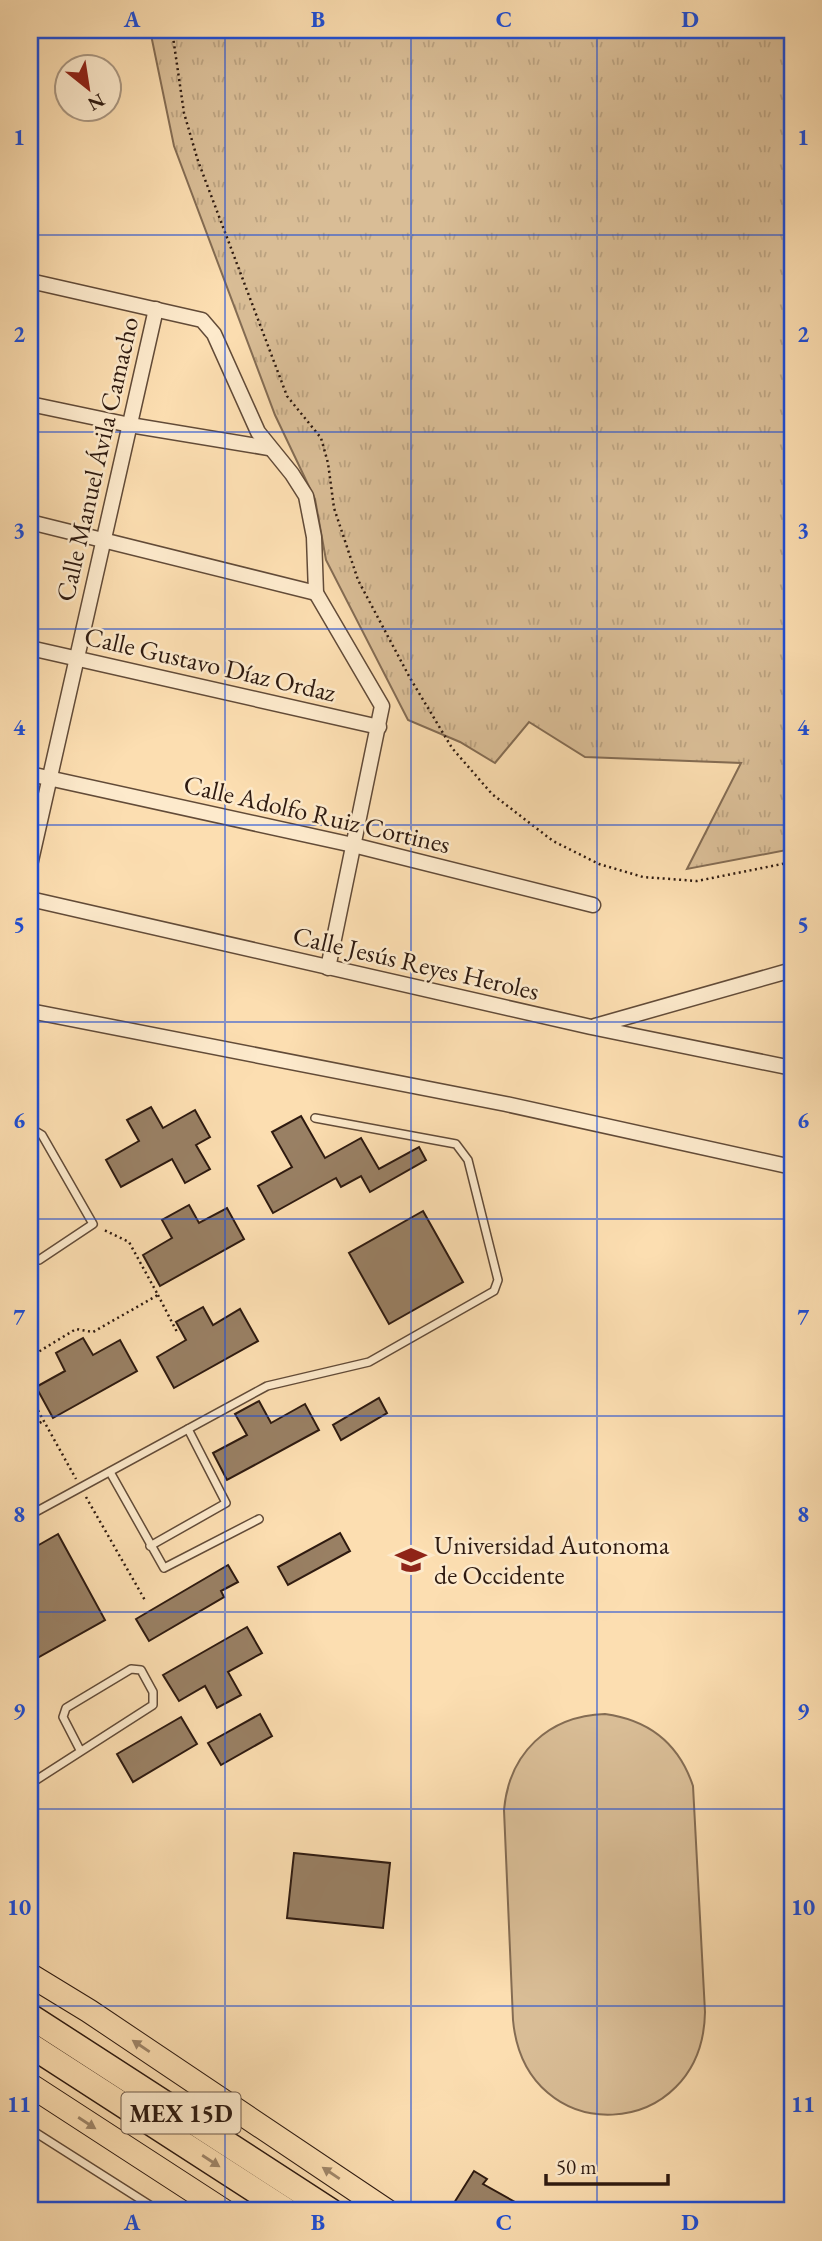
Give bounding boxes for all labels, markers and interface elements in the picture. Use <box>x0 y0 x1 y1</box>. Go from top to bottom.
text: A <box>123 4 141 34</box>
text: B <box>311 4 325 34</box>
text: C <box>496 4 512 34</box>
text: D <box>681 4 699 34</box>
north arrow <box>52 52 122 122</box>
text: N <box>83 88 109 117</box>
text: 1 <box>13 122 25 152</box>
text: 1 <box>797 122 809 152</box>
street label: Calle Manuel Ávila Camacho <box>48 313 146 605</box>
text: 2 <box>13 319 25 349</box>
text: 2 <box>797 319 809 349</box>
text: 3 <box>13 515 25 545</box>
text: 3 <box>797 515 809 545</box>
street label: Calle Gustavo Díaz Ordaz <box>81 619 339 709</box>
text: 4 <box>13 712 26 742</box>
text: 4 <box>797 712 810 742</box>
street label: Calle Adolfo Ruiz Cortines <box>180 767 454 861</box>
text: 5 <box>13 909 25 939</box>
text: 5 <box>797 909 809 939</box>
street label: Calle Jesús Reyes Heroles <box>290 918 542 1008</box>
text: 6 <box>13 1105 25 1135</box>
text: 6 <box>797 1105 809 1135</box>
text: 7 <box>13 1302 26 1332</box>
text: 7 <box>797 1302 810 1332</box>
text: 8 <box>13 1499 25 1529</box>
text: 8 <box>797 1499 809 1529</box>
place label: Universidad Autonoma de Occidente <box>434 1528 670 1592</box>
school or university icon: Universidad Autonoma de Occidente <box>394 1543 428 1577</box>
text: 9 <box>13 1696 25 1726</box>
text: 9 <box>797 1696 809 1726</box>
text: 10 <box>7 1892 31 1922</box>
text: 10 <box>791 1892 815 1922</box>
one-way arrow <box>132 2040 151 2053</box>
text: 11 <box>7 2089 31 2119</box>
text: 11 <box>791 2089 815 2119</box>
road number: MEX 15D <box>122 2092 241 2134</box>
one-way arrow <box>77 2116 97 2129</box>
scale bar <box>546 2143 668 2187</box>
text: 50 m <box>556 2153 597 2180</box>
one-way arrow <box>202 2154 220 2168</box>
one-way arrow <box>321 2166 340 2179</box>
text: A <box>123 2207 141 2237</box>
text: B <box>311 2207 325 2237</box>
text: C <box>496 2207 512 2237</box>
text: D <box>681 2207 699 2237</box>

